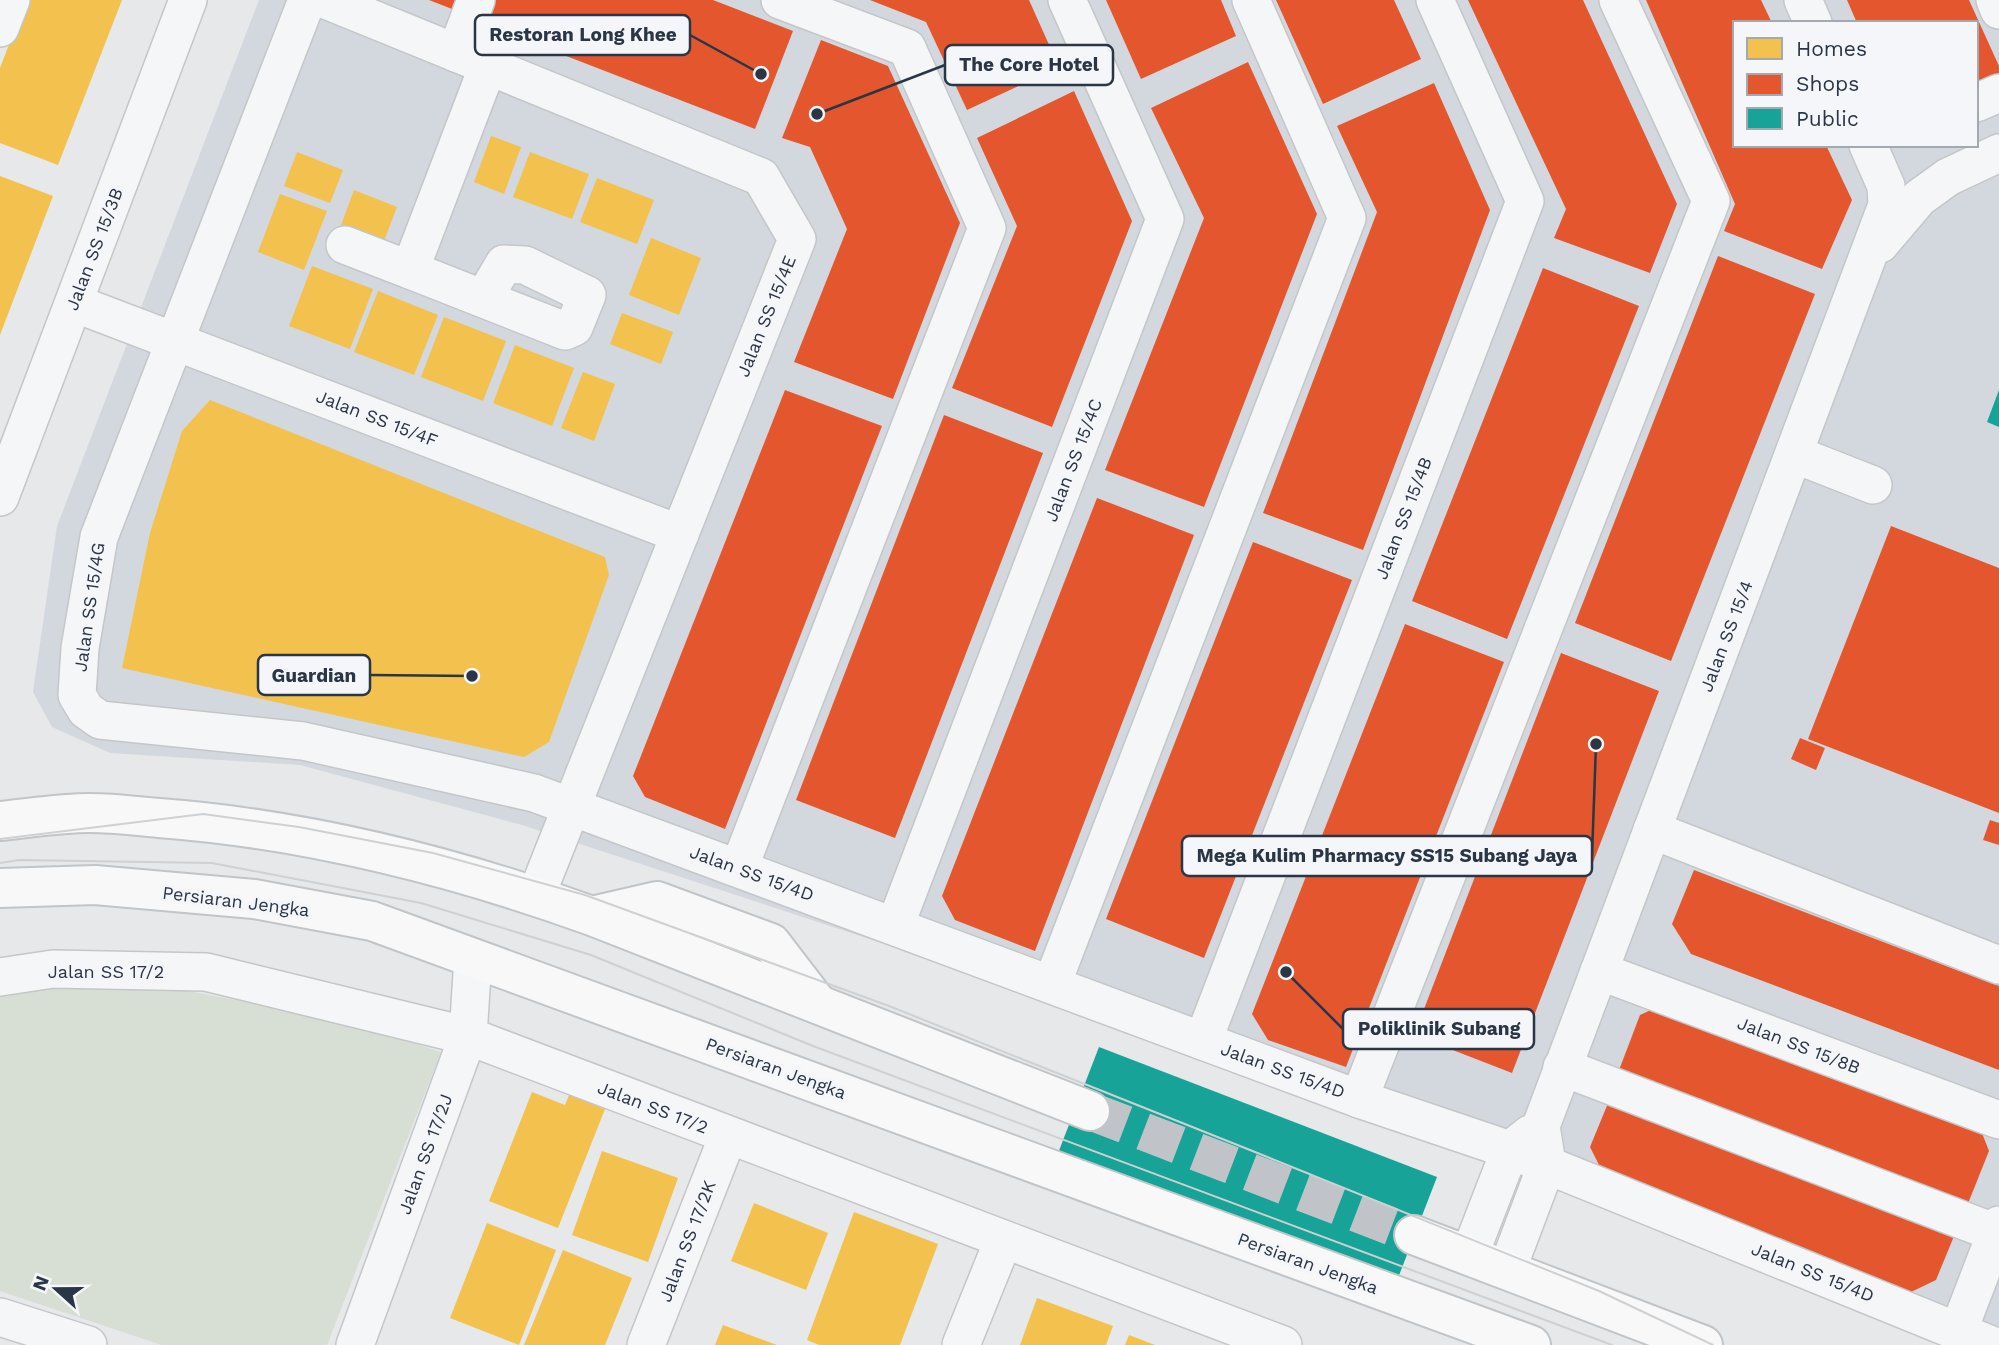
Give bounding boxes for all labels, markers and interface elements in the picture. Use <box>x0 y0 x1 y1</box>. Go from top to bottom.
callout: Restoran Long Khee <box>475 15 690 55</box>
legend <box>1733 21 1978 147</box>
text: Restoran Long Khee <box>489 23 677 46</box>
text: Homes <box>1796 36 1867 61</box>
callout: The Core Hotel <box>945 45 1113 85</box>
text: The Core Hotel <box>959 53 1100 76</box>
text: Shops <box>1796 71 1859 96</box>
text: Public <box>1796 106 1859 131</box>
street label: Jalan SS 15/3B <box>61 185 127 313</box>
street label: Jalan SS 15/4E <box>732 252 800 380</box>
street label: Jalan SS 15/4F <box>313 385 441 451</box>
street label: Jalan SS 15/4C <box>1040 396 1106 524</box>
street label: Jalan SS 15/4B <box>1370 454 1436 582</box>
street label: Jalan SS 15/4G <box>70 541 108 673</box>
street label: Jalan SS 15/4 <box>1695 577 1757 695</box>
callout: Guardian <box>258 655 370 695</box>
text: Guardian <box>272 664 356 687</box>
callout: Mega Kulim Pharmacy SS15 Subang Jaya <box>1182 836 1592 876</box>
street label: Jalan SS 15/4D <box>687 841 817 905</box>
text: Mega Kulim Pharmacy SS15 Subang Jaya <box>1197 844 1577 867</box>
street label: Persiaran Jengka <box>161 882 311 920</box>
street label: Jalan SS 17/2 <box>48 961 164 982</box>
callout: Poliklinik Subang <box>1343 1009 1534 1049</box>
street label: Jalan SS 15/8B <box>1735 1012 1863 1078</box>
text: Poliklinik Subang <box>1358 1017 1521 1040</box>
street label: Persiaran Jengka <box>703 1033 849 1103</box>
street label: Jalan SS 15/4D <box>1218 1038 1348 1102</box>
street label: Jalan SS 17/2 <box>595 1076 711 1138</box>
street label: Jalan SS 17/2J <box>393 1091 457 1217</box>
street label: Jalan SS 17/2K <box>654 1177 720 1305</box>
street label: Persiaran Jengka <box>1235 1228 1381 1298</box>
street label: Jalan SS 15/4D <box>1749 1238 1877 1306</box>
north arrow <box>21 1254 91 1324</box>
text: N <box>27 1272 54 1294</box>

